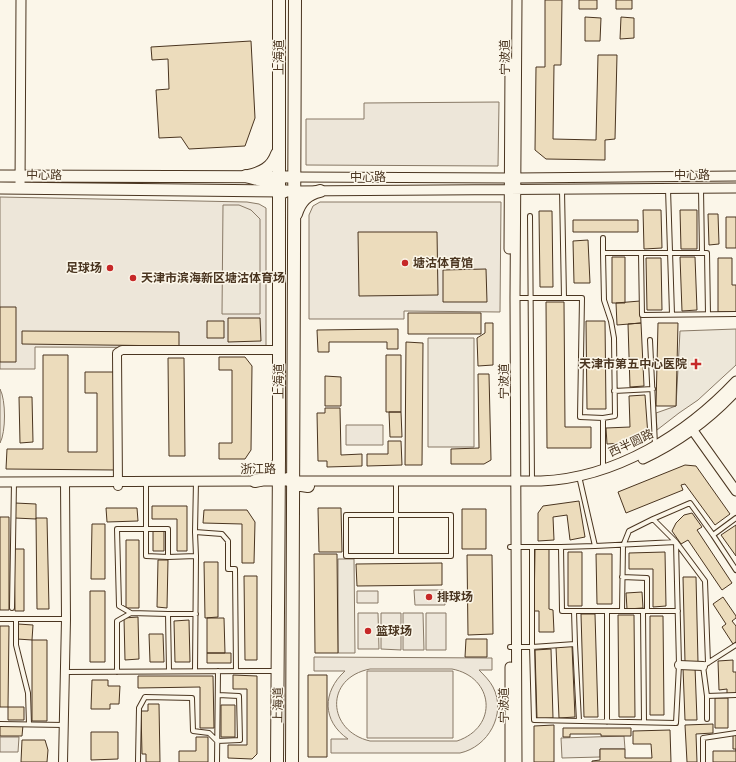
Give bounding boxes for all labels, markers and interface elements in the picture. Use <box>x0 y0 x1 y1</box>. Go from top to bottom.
street label: 上海道 <box>270 39 287 75</box>
street label: 宁波道 <box>496 39 513 75</box>
street label: 中心路 <box>26 166 62 183</box>
street label: 中心路 <box>674 166 710 183</box>
street label: 中心路 <box>350 168 386 185</box>
place label: 塘沽体育馆 <box>413 254 473 271</box>
marker: 塘沽体育馆 <box>400 258 410 268</box>
place label: 足球场 <box>66 259 102 276</box>
marker: 足球场 <box>105 263 115 273</box>
place label: 天津市滨海新区塘沽体育场 <box>141 269 285 286</box>
marker: 天津市滨海新区塘沽体育场 <box>128 273 138 283</box>
place label: 天津市第五中心医院 <box>579 355 687 372</box>
marker: 天津市第五中心医院 <box>690 358 702 370</box>
street label: 上海道 <box>270 363 287 399</box>
street label: 宁波道 <box>495 363 512 399</box>
street label: 西半圆路 <box>605 425 656 460</box>
street label: 浙江路 <box>240 460 276 477</box>
place label: 排球场 <box>437 588 473 605</box>
marker: 排球场 <box>424 592 434 602</box>
place label: 篮球场 <box>376 622 412 639</box>
marker: 篮球场 <box>363 626 373 636</box>
street label: 上海道 <box>269 687 286 723</box>
street label: 宁波道 <box>495 687 512 723</box>

